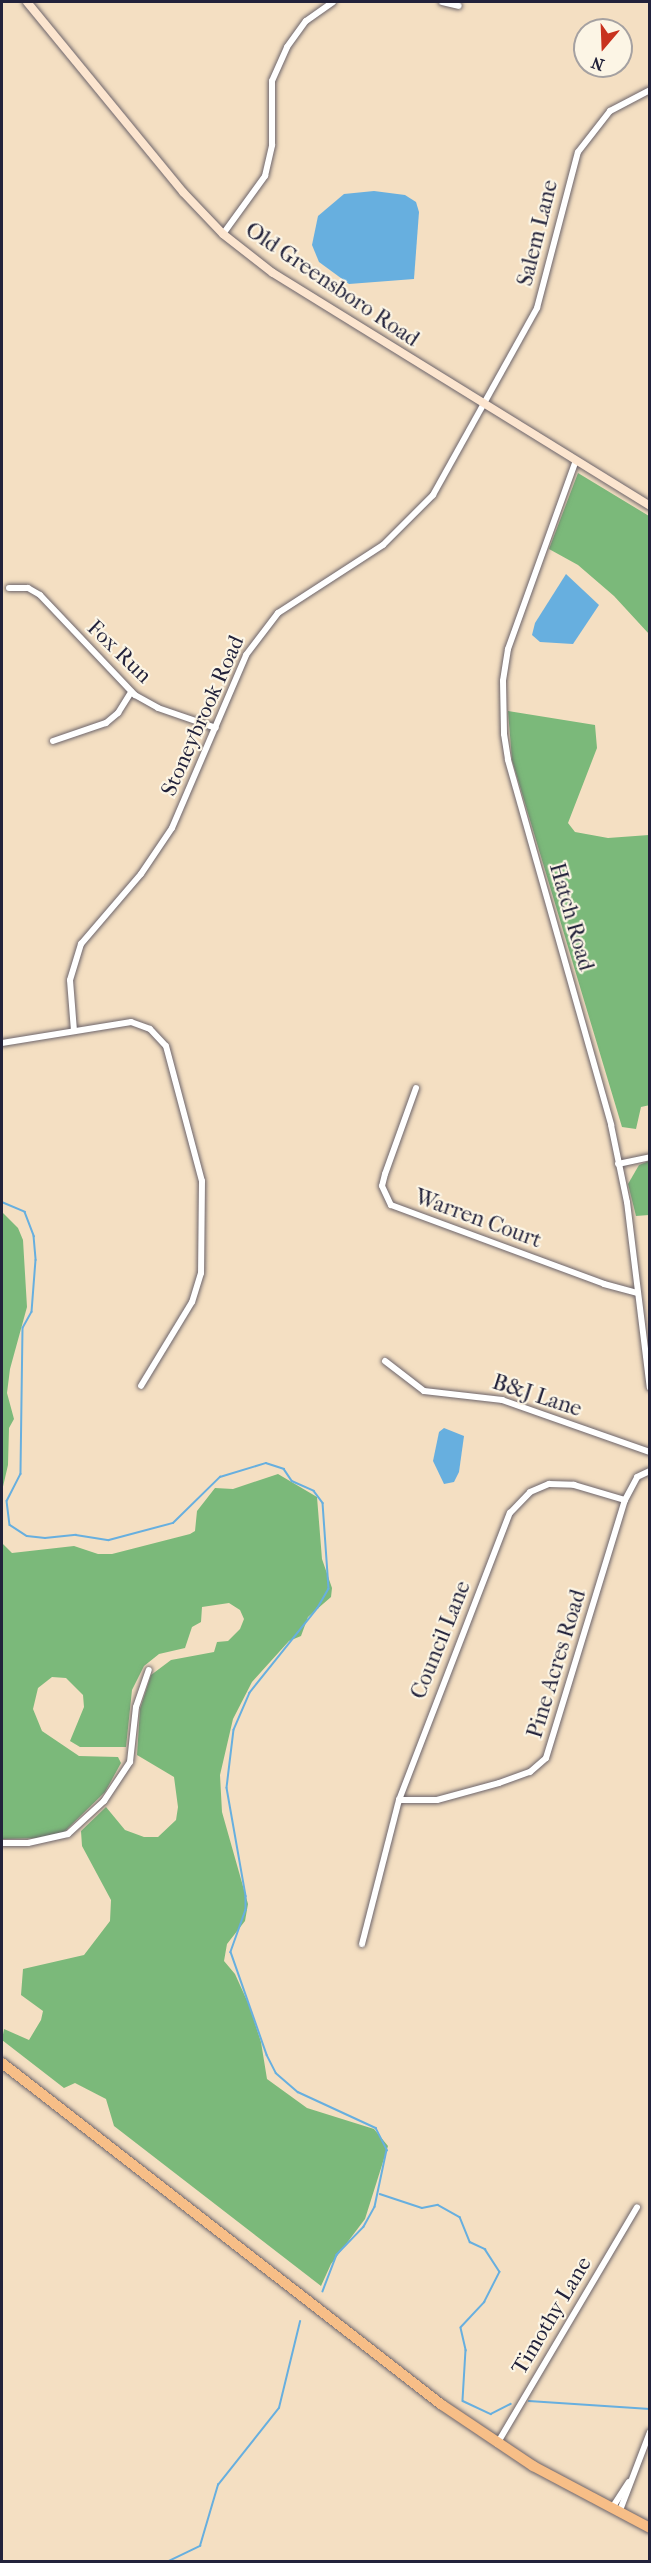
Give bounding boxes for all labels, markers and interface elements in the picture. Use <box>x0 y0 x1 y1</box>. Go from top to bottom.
north arrow <box>573 18 633 78</box>
text: N <box>589 53 606 75</box>
street label: Salem Lane <box>512 177 564 289</box>
street label: Old Greensboro Road <box>240 217 424 353</box>
street label: Fox Run <box>81 615 157 689</box>
street label: Stoneybrook Road <box>156 632 250 800</box>
street label: Hatch Road <box>543 860 599 974</box>
street label: Warren Court <box>411 1184 545 1254</box>
street label: B&J Lane <box>489 1369 585 1423</box>
street label: Council Lane <box>405 1577 477 1703</box>
street label: Pine Acres Road <box>522 1587 592 1741</box>
street label: Timothy Lane <box>506 2252 598 2380</box>

